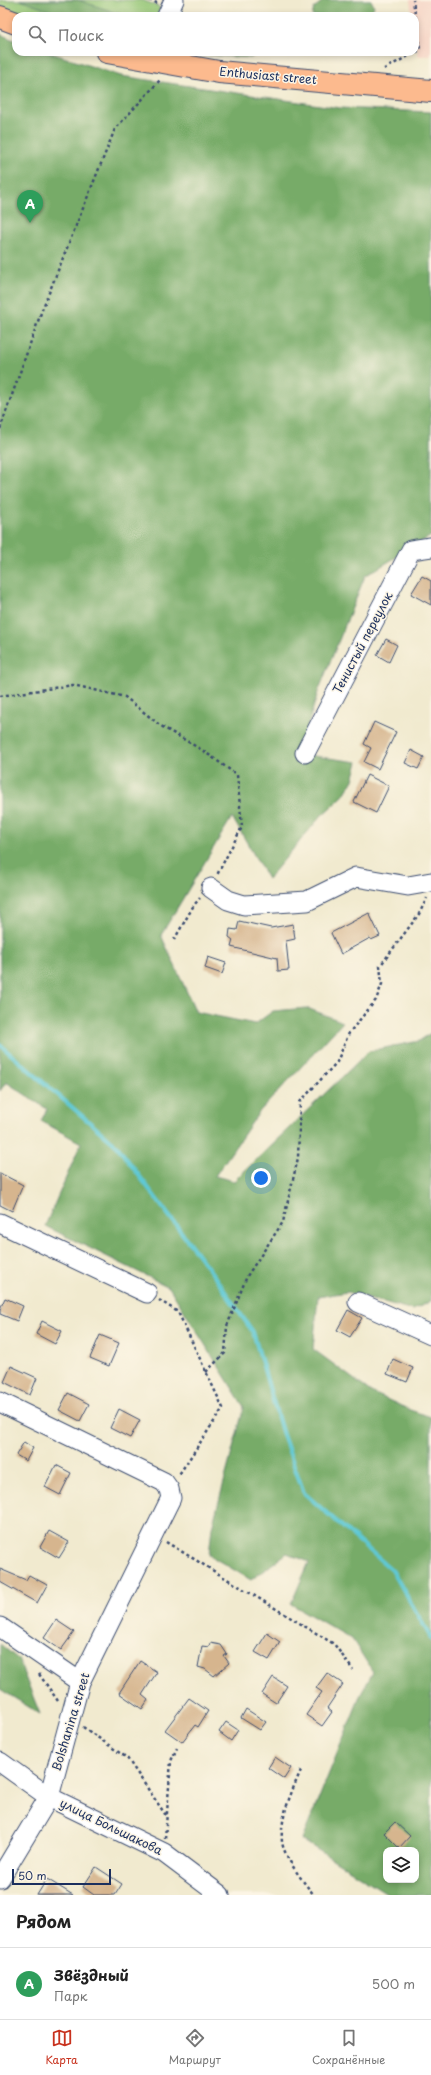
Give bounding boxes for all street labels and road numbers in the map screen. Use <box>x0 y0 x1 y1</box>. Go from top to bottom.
street label: Enthusiast street <box>219 62 318 88</box>
street label: Тенистый переулок <box>328 588 397 697</box>
street label: Bolshanina street <box>47 1670 94 1773</box>
street label: улица Большакова <box>57 1793 166 1859</box>

